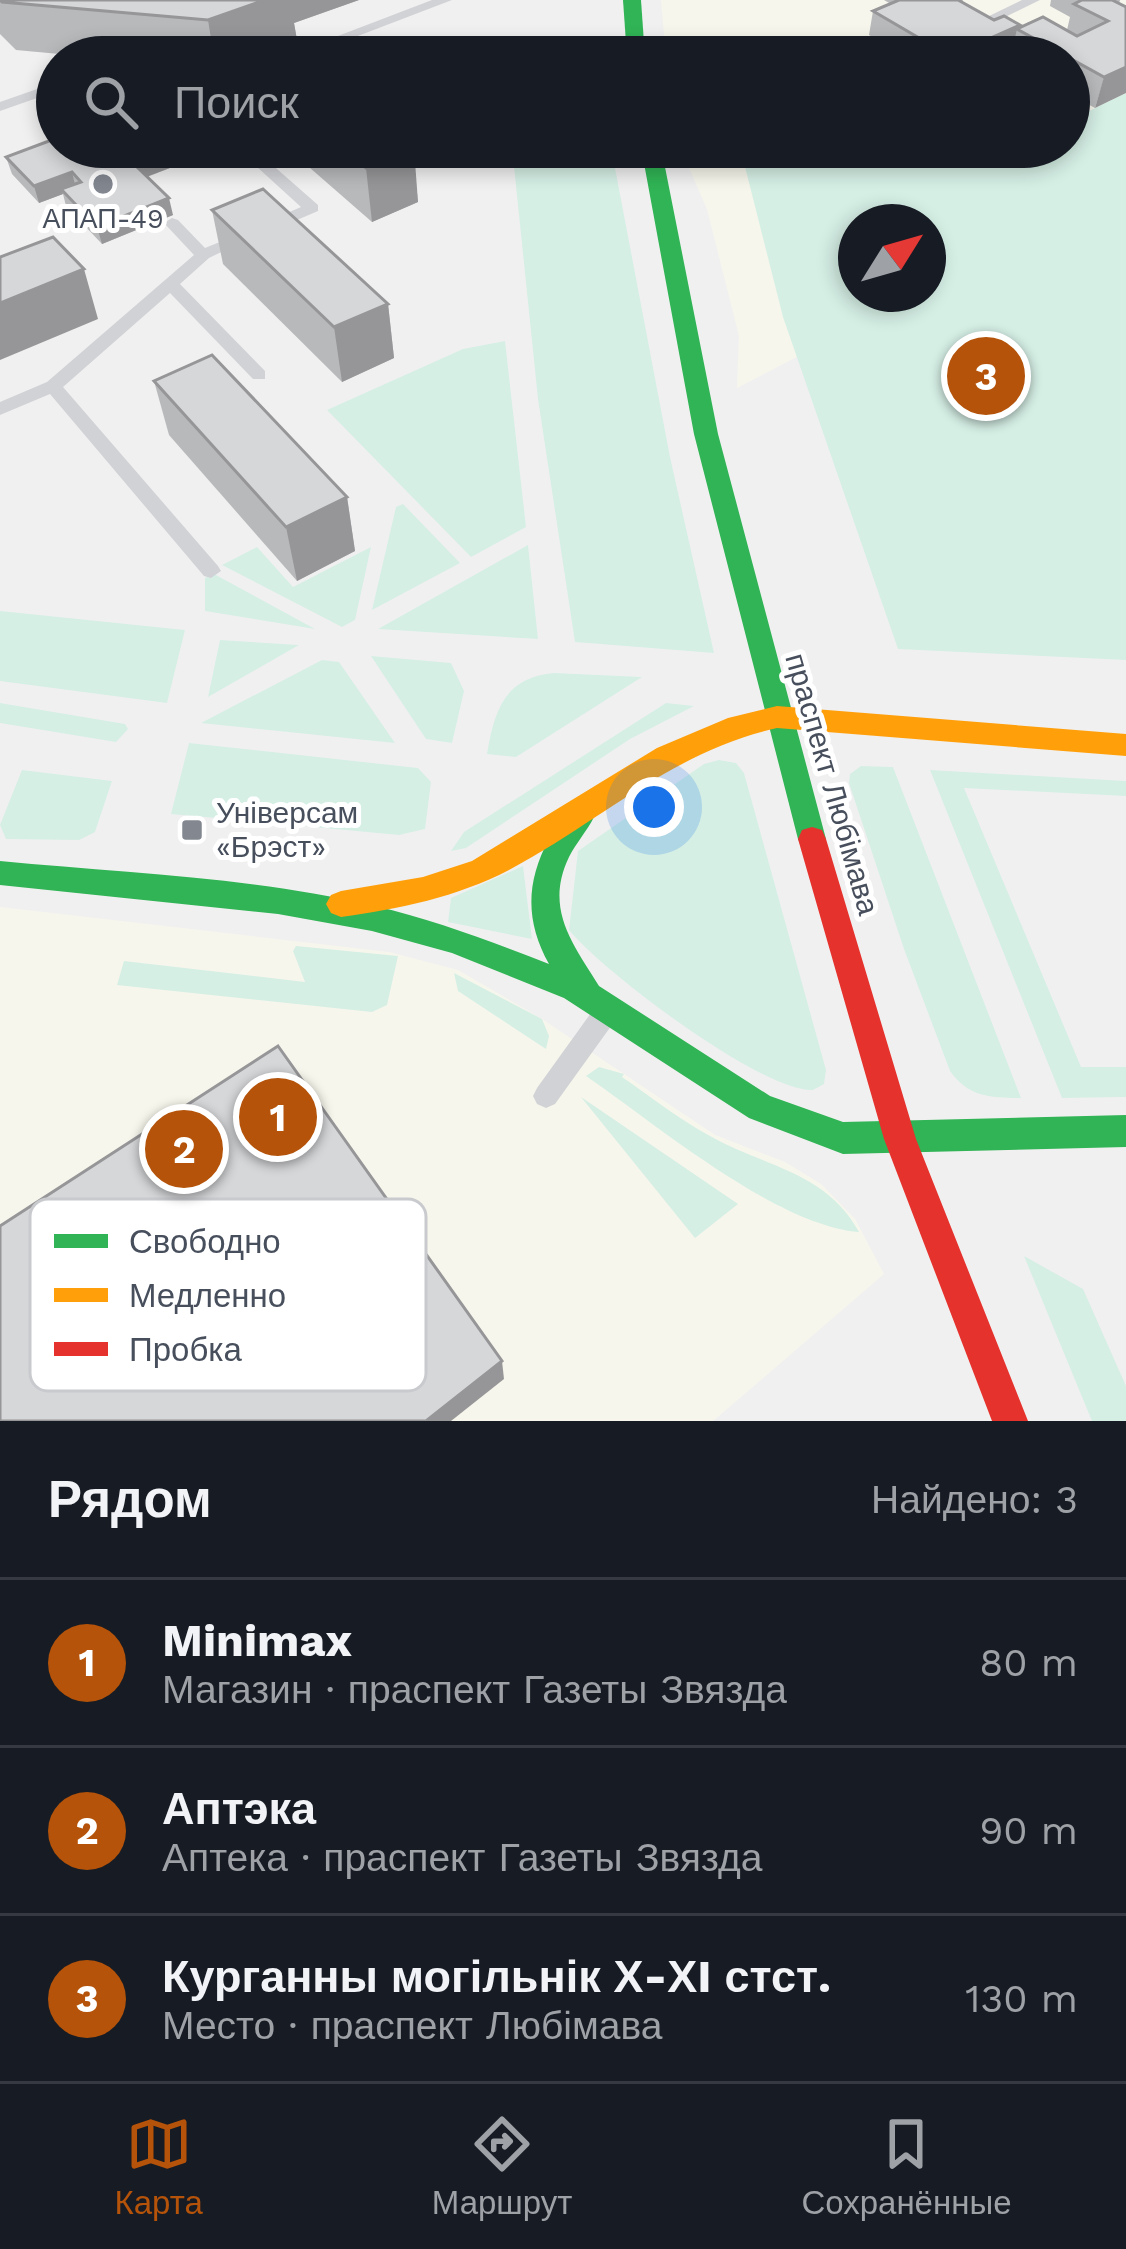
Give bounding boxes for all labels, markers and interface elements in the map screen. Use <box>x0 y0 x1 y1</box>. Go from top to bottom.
search box <box>36 36 1090 168</box>
icon: search <box>78 69 144 135</box>
text: Поиск <box>174 76 299 129</box>
marker: АПАП-49 <box>90 171 116 197</box>
place label: АПАП-49 <box>42 203 164 235</box>
north arrow <box>838 204 946 312</box>
pin: 3 <box>947 331 1025 421</box>
street label: праспект Любімава <box>778 649 887 919</box>
your location <box>624 777 684 837</box>
place label: Універсам «Брэст» <box>216 795 358 864</box>
marker: Універсам «Брэст» <box>179 817 205 843</box>
pin: 1 <box>239 1072 317 1162</box>
pin: 2 <box>145 1104 223 1194</box>
legend <box>30 1199 426 1391</box>
text: Свободно <box>129 1222 281 1261</box>
text: Медленно <box>129 1276 286 1315</box>
text: Пробка <box>129 1330 242 1369</box>
text: Рядом <box>48 1470 212 1529</box>
text: Найдено: 3 <box>871 1477 1078 1522</box>
text: Minimax <box>162 1614 352 1667</box>
text: 1 <box>79 1640 95 1685</box>
text: 80 m <box>979 1640 1078 1685</box>
text: Магазин · праспект Газеты Звязда <box>162 1667 787 1712</box>
text: Аптэка <box>162 1782 316 1835</box>
text: 2 <box>75 1808 99 1853</box>
text: 90 m <box>979 1808 1078 1853</box>
text: Аптека · праспект Газеты Звязда <box>162 1835 762 1880</box>
text: Курганны могільнік Х-ХI стст. <box>162 1950 831 2003</box>
text: 3 <box>75 1976 99 2021</box>
text: 130 m <box>965 1976 1078 2021</box>
text: Место · праспект Любімава <box>162 2003 662 2048</box>
tab: Карта <box>114 2111 203 2222</box>
tab: Маршрут <box>432 2111 572 2222</box>
tab: Сохранённые <box>801 2111 1012 2222</box>

